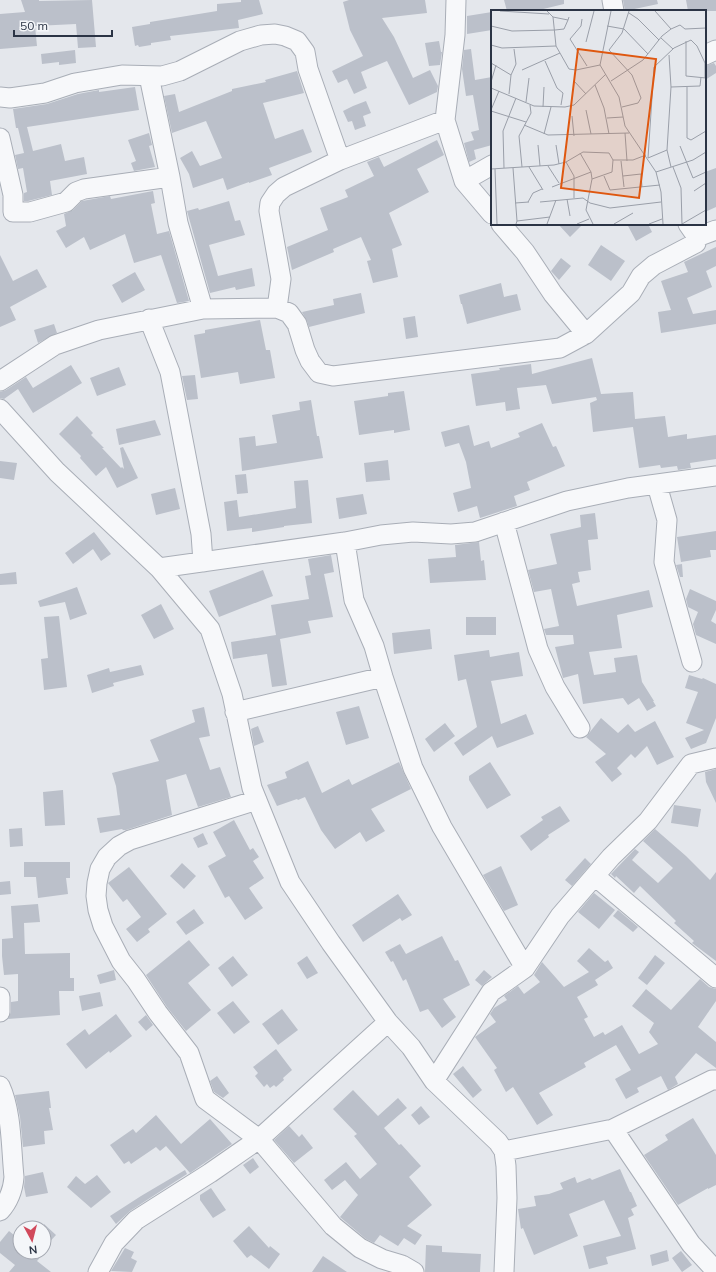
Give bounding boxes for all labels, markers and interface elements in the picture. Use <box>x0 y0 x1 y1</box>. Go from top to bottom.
inset map <box>491 10 706 225</box>
scale bar <box>14 12 112 38</box>
text: 50 m <box>20 18 48 33</box>
north arrow <box>12 1220 52 1260</box>
text: N <box>28 1242 38 1257</box>

